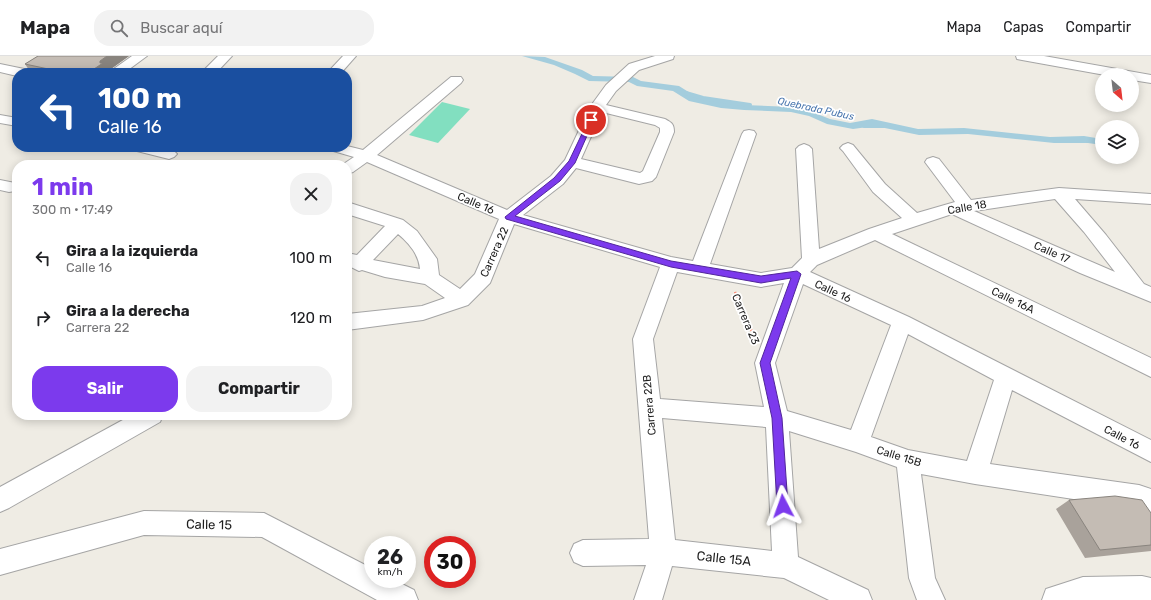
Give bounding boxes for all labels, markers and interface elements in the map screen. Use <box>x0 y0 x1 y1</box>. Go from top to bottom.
search box <box>94 10 374 46</box>
text: Mapa <box>20 16 70 39</box>
icon: search <box>108 17 130 39</box>
text: Buscar aquí <box>140 19 222 37</box>
text: Mapa <box>946 19 981 36</box>
text: Capas <box>1003 19 1044 36</box>
text: Compartir <box>1066 19 1131 36</box>
north arrow <box>1095 68 1139 112</box>
map controls <box>1095 68 1139 164</box>
text: 100 m <box>98 82 182 115</box>
icon: left <box>32 84 84 136</box>
water label: Quebrada Pubus <box>776 95 855 123</box>
pin <box>574 103 608 137</box>
icon: arrive <box>580 109 602 131</box>
text: Calle 16 <box>98 116 162 138</box>
button: layers <box>1095 120 1139 164</box>
text: 1 min <box>32 173 93 201</box>
button: close <box>290 173 332 215</box>
street label: Calle 16 <box>455 190 497 217</box>
street label: Calle 18 <box>947 198 988 217</box>
text: 300 m · 17:49 <box>32 202 113 217</box>
street label: Carrera 22 <box>478 225 511 279</box>
street label: Calle 17 <box>1032 239 1072 266</box>
text: Gira a la izquierda <box>66 242 198 260</box>
icon: left <box>32 247 54 269</box>
text: 100 m <box>290 249 332 267</box>
text: Calle 16 <box>66 260 112 275</box>
street label: Calle 16 <box>812 277 854 306</box>
street label: Calle 16A <box>989 284 1037 317</box>
street label: Carrera 23 <box>729 292 762 347</box>
text: Gira a la derecha <box>66 302 190 320</box>
icon: right <box>32 307 54 329</box>
text: 120 m <box>290 309 332 327</box>
text: Carrera 22 <box>66 320 129 335</box>
button: Salir <box>32 366 178 412</box>
button: Compartir <box>186 366 332 412</box>
street label: Carrera 22B <box>640 374 659 436</box>
street label: Calle 16 <box>1102 423 1142 452</box>
street label: Calle 15B <box>875 444 923 469</box>
position arrow <box>762 485 804 527</box>
street label: Calle 15 <box>186 517 232 532</box>
speed limit sign: 30 <box>424 536 476 588</box>
text: 26 <box>377 545 403 569</box>
street label: Calle 15A <box>696 548 752 569</box>
text: km/h <box>378 566 402 578</box>

